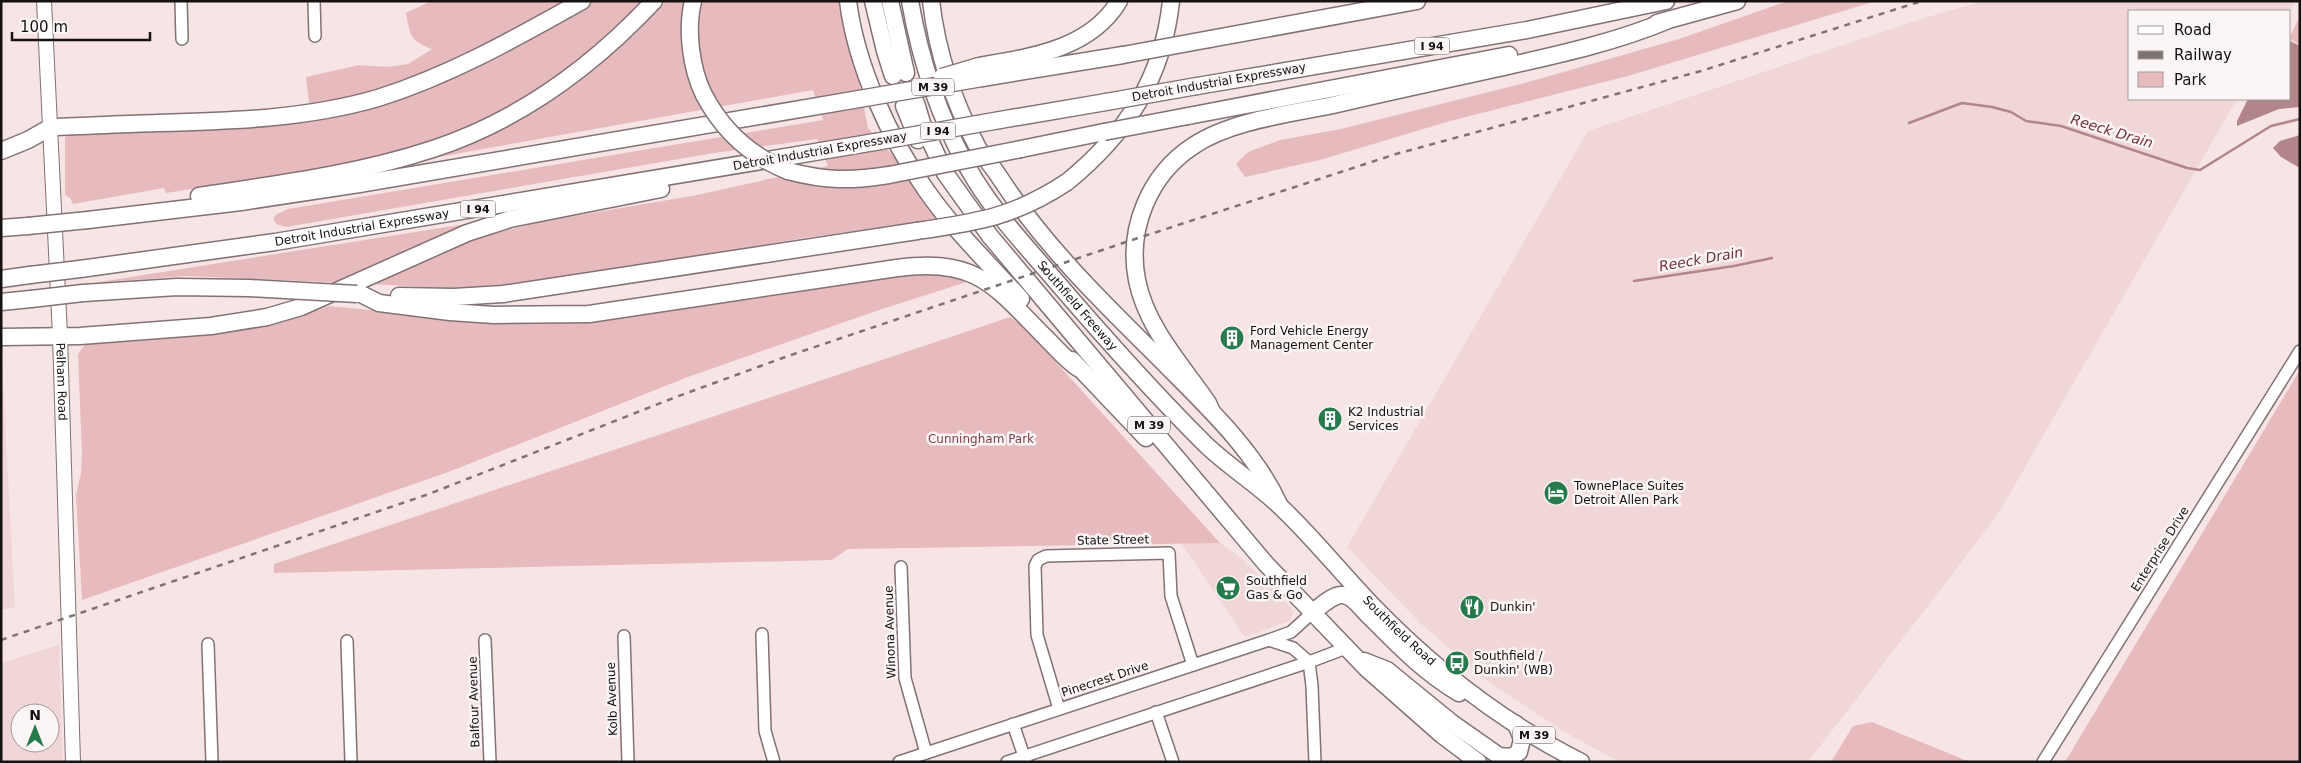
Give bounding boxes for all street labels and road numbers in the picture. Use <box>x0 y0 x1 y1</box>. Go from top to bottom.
road number: I 94 <box>1414 37 1450 54</box>
street label: Detroit Industrial Expressway <box>1131 60 1307 104</box>
road number: M 39 <box>912 78 954 95</box>
road number: I 94 <box>920 122 956 140</box>
street label: Detroit Industrial Expressway <box>732 129 908 173</box>
road number: I 94 <box>460 200 496 218</box>
street label: Detroit Industrial Expressway <box>274 206 450 249</box>
street label: Southfield Freeway <box>1035 258 1120 354</box>
street label: Pelham Road <box>53 342 70 421</box>
road number: M 39 <box>1128 416 1170 434</box>
street label: Enterprise Drive <box>2128 504 2192 594</box>
street label: State Street <box>1077 532 1149 548</box>
street label: Winona Avenue <box>881 585 899 679</box>
street label: Southfield Road <box>1360 593 1438 668</box>
street label: Balfour Avenue <box>465 656 483 748</box>
street label: Pinecrest Drive <box>1060 658 1150 700</box>
street label: Kolb Avenue <box>604 662 620 736</box>
road number: M 39 <box>1513 726 1555 744</box>

